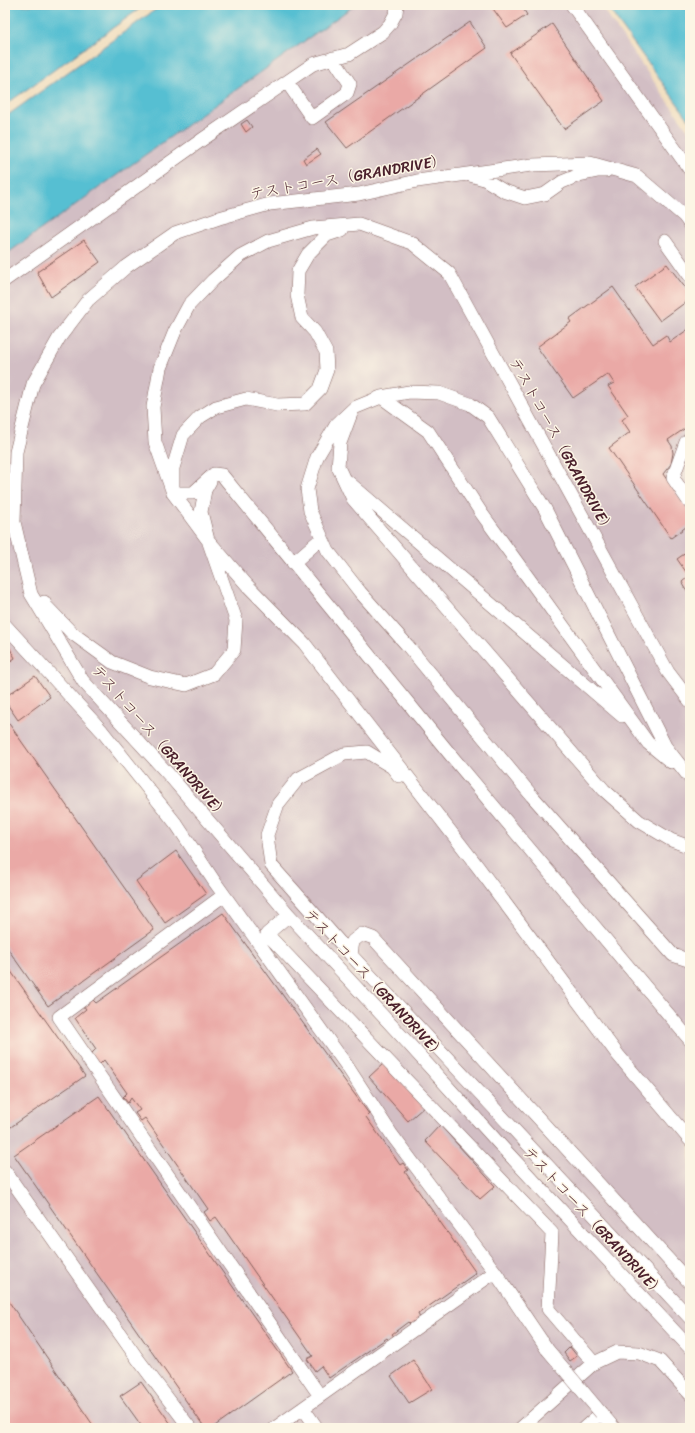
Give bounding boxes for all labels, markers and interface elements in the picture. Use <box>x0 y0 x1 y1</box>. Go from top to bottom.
street label: テストコース（GRANDRIVE） <box>248 147 448 207</box>
street label: テストコース（GRANDRIVE） <box>502 353 622 539</box>
street label: テストコース（GRANDRIVE） <box>85 658 235 826</box>
street label: テストコース（GRANDRIVE） <box>298 902 452 1066</box>
street label: テストコース（GRANDRIVE） <box>517 1140 671 1304</box>

